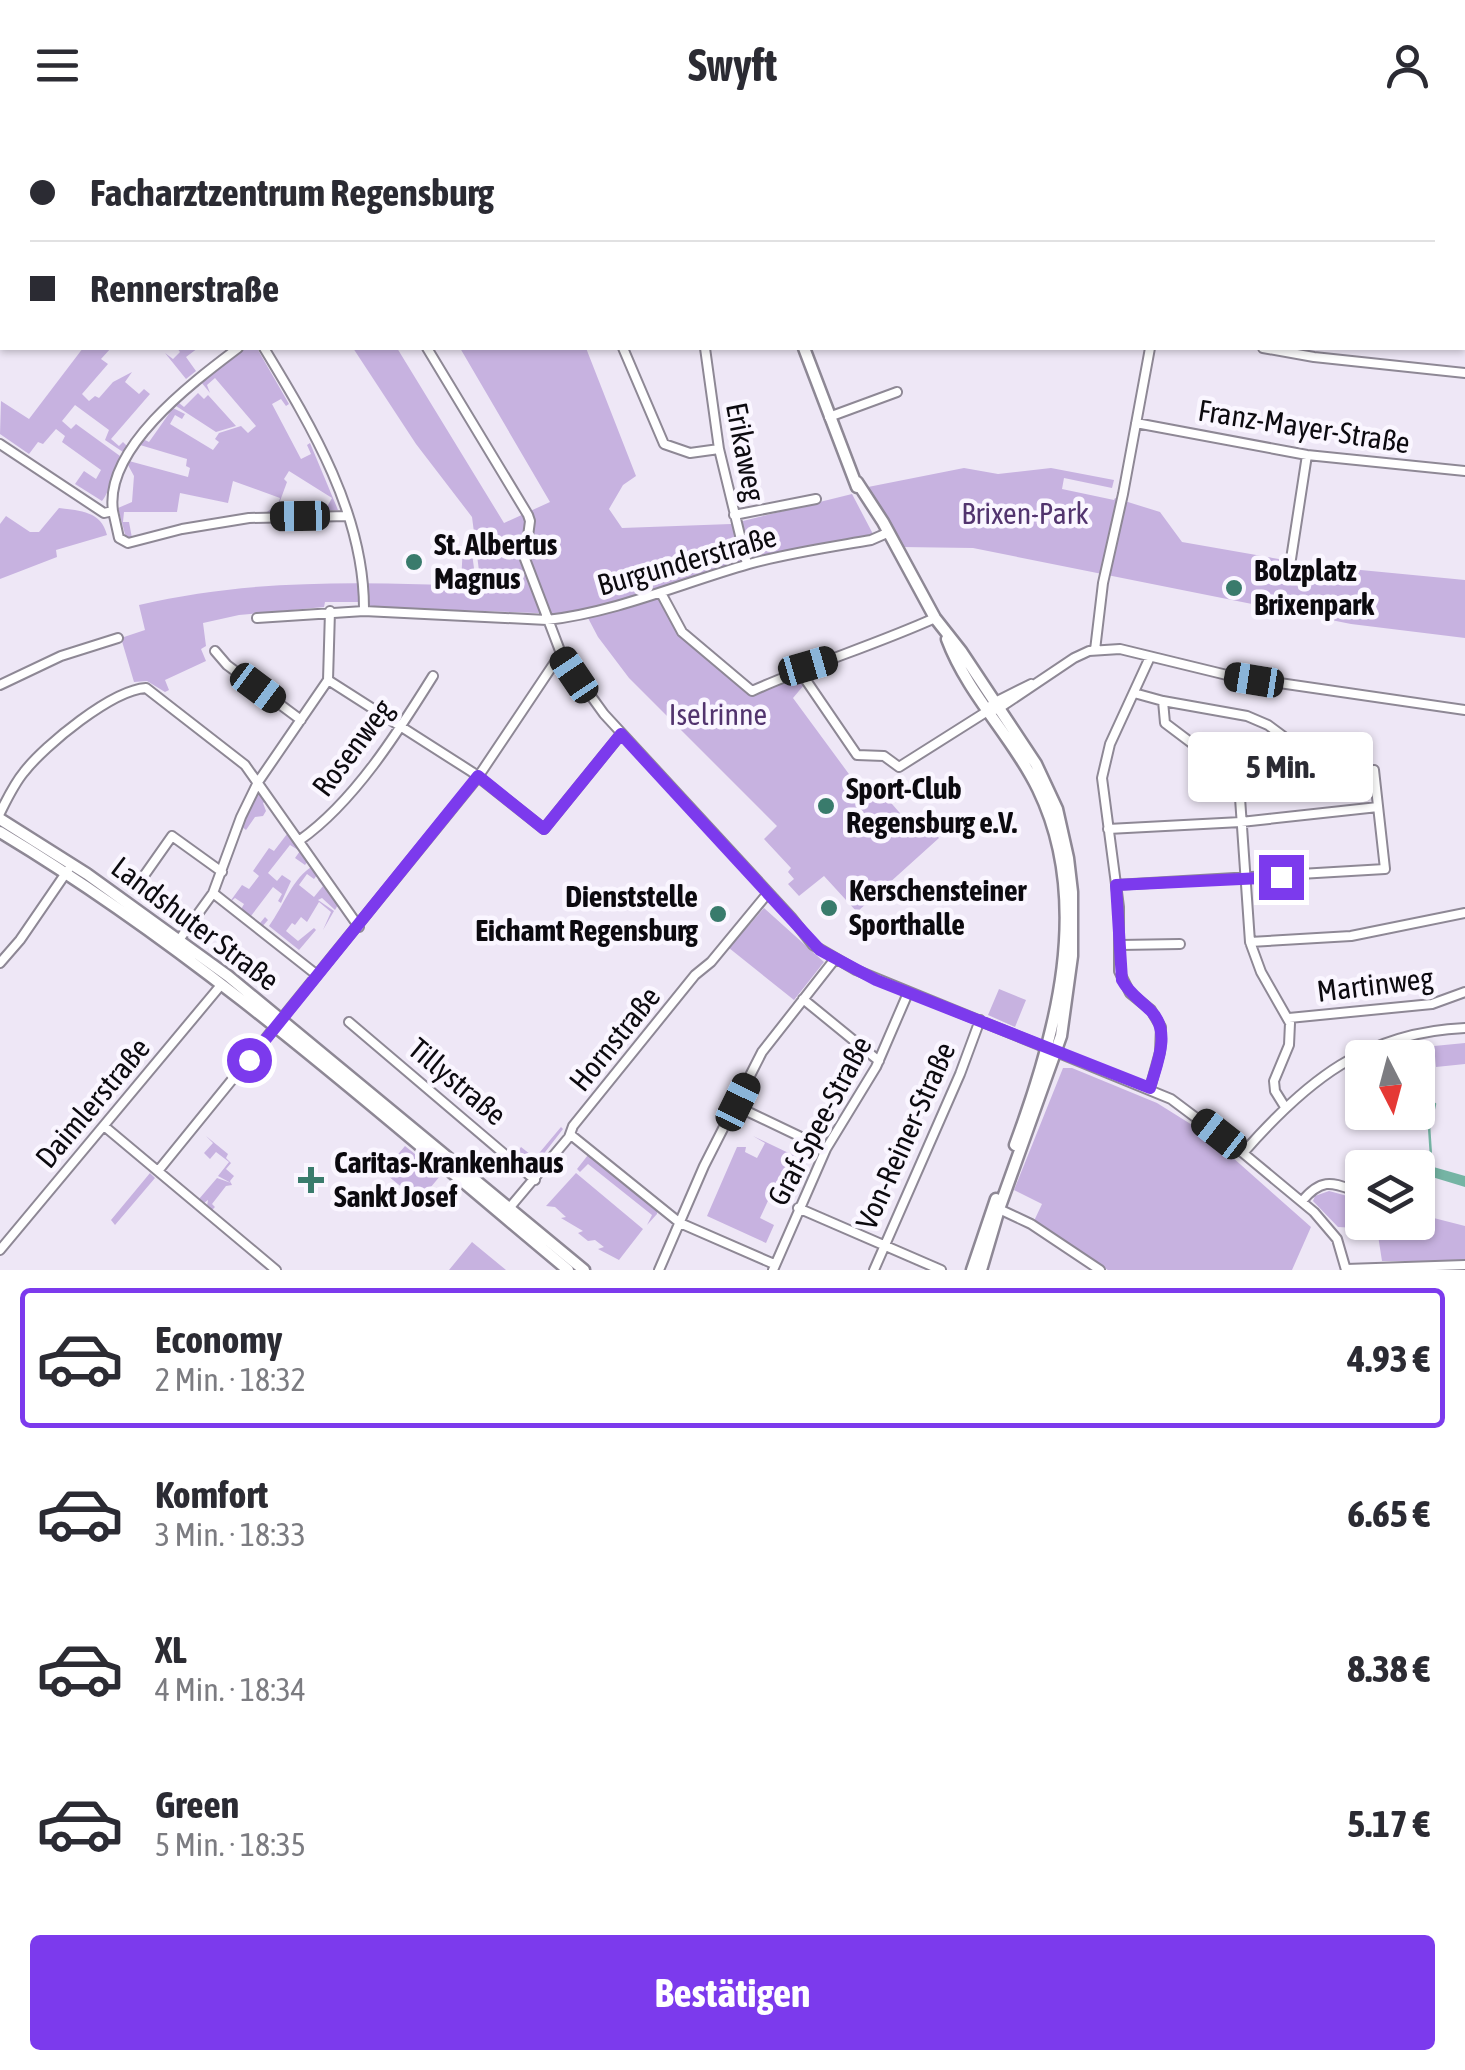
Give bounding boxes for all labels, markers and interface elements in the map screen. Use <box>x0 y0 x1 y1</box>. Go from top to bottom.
icon: menu <box>30 38 85 93</box>
icon: person <box>1380 38 1435 93</box>
text: Swyft <box>688 39 777 91</box>
text: Facharztzentrum Regensburg <box>90 171 494 214</box>
text: Rennerstraße <box>90 267 279 310</box>
street label: Franz-Mayer-Straße <box>1196 393 1412 460</box>
street label: Erikaweg <box>720 400 772 504</box>
park label: Brixen-Park <box>961 496 1089 530</box>
car <box>270 500 330 532</box>
street label: Burgunderstraße <box>593 518 780 602</box>
place label: St. Albertus Magnus <box>434 527 558 595</box>
marker: St. Albertus Magnus <box>403 551 425 573</box>
place label: Bolzplatz Brixenpark <box>1254 553 1375 621</box>
marker: Bolzplatz Brixenpark <box>1223 577 1245 599</box>
car <box>545 642 603 708</box>
car <box>775 643 841 689</box>
car <box>225 658 291 718</box>
car <box>1222 660 1286 700</box>
street label: Rosenweg <box>305 692 400 802</box>
park label: Iselrinne <box>669 697 767 731</box>
callout: 5 Min. <box>1188 732 1374 802</box>
text: 5 Min. <box>1246 748 1315 785</box>
place label: Sport-Club Regensburg e.V. <box>846 771 1017 839</box>
marker: Sport-Club Regensburg e.V. <box>815 795 837 817</box>
street label: Landshuter Straße <box>105 849 286 997</box>
route end <box>1259 855 1304 900</box>
place label: Kerschensteiner Sporthalle <box>849 873 1028 941</box>
place label: Dienststelle Eichamt Regensburg <box>475 879 698 947</box>
marker: Kerschensteiner Sporthalle <box>818 897 840 919</box>
marker: Dienststelle Eichamt Regensburg <box>707 903 729 925</box>
street label: Martinweg <box>1315 960 1435 1008</box>
street label: Hornstraße <box>562 979 666 1097</box>
street label: Graf-Spee-Straße <box>760 1030 878 1211</box>
street label: Daimlerstraße <box>28 1031 156 1174</box>
street label: Tillystraße <box>402 1031 513 1132</box>
street label: Von-Reiner-Straße <box>849 1037 962 1234</box>
route start <box>227 1038 272 1083</box>
north arrow <box>1345 1040 1435 1130</box>
map controls <box>1345 1040 1435 1240</box>
car <box>711 1068 765 1136</box>
car <box>1186 1104 1252 1164</box>
place label: Caritas-Krankenhaus Sankt Josef <box>334 1145 564 1213</box>
button: layers <box>1345 1150 1435 1240</box>
marker: Caritas-Krankenhaus Sankt Josef <box>298 1167 324 1193</box>
icon: car <box>35 1313 125 1403</box>
text: Economy <box>155 1318 282 1361</box>
text: 4.93 € <box>1347 1337 1430 1380</box>
text: 2 Min. · 18:32 <box>155 1361 306 1398</box>
icon: car <box>35 1468 125 1558</box>
text: Komfort <box>155 1473 268 1516</box>
text: 6.65 € <box>1347 1492 1430 1535</box>
text: 3 Min. · 18:33 <box>155 1516 306 1553</box>
icon: car <box>35 1623 125 1713</box>
text: XL <box>155 1628 187 1671</box>
text: 8.38 € <box>1347 1647 1430 1690</box>
text: 4 Min. · 18:34 <box>155 1671 306 1708</box>
icon: car <box>35 1778 125 1868</box>
text: Green <box>155 1783 239 1826</box>
text: 5.17 € <box>1347 1802 1430 1845</box>
text: 5 Min. · 18:35 <box>155 1826 306 1863</box>
button: Bestätigen <box>30 1935 1435 2050</box>

